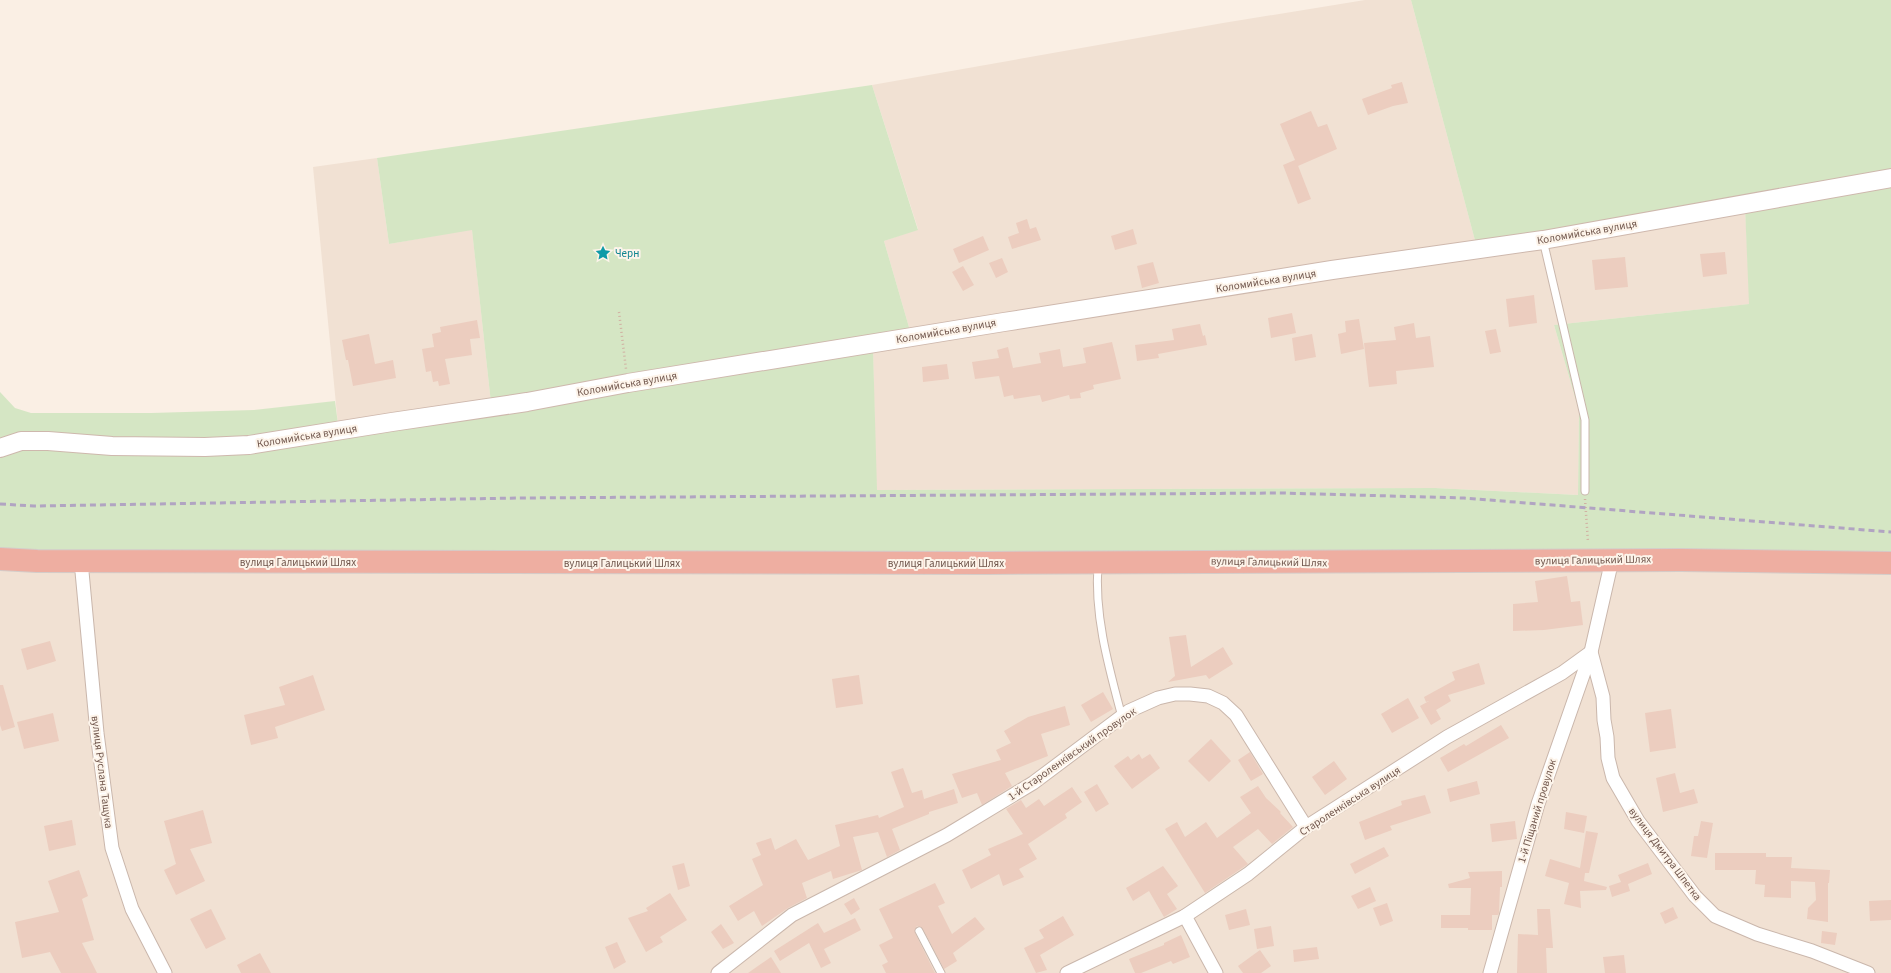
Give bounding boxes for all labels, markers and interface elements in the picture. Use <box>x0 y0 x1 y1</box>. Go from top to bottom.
street label: Коломийська вулиця <box>1536 216 1638 248</box>
place icon: Черн <box>594 244 612 262</box>
place label: Черн <box>615 246 639 261</box>
street label: Коломийська вулиця <box>1215 266 1317 296</box>
street label: Коломийська вулиця <box>895 315 997 347</box>
street label: Коломийська вулиця <box>576 368 678 400</box>
street label: Коломийська вулиця <box>256 421 358 451</box>
street label: вулиця Галицький Шлях <box>1535 551 1651 569</box>
street label: вулиця Галицький Шлях <box>1211 553 1327 571</box>
street label: вулиця Галицький Шлях <box>240 555 356 570</box>
street label: вулиця Галицький Шлях <box>564 556 680 571</box>
street label: вулиця Галицький Шлях <box>888 556 1004 571</box>
street label: 1-й Староленківський провулок <box>1005 704 1140 804</box>
street label: вулиця Руслана Тащука <box>88 715 116 829</box>
street label: 1-й Піщаний провулок <box>1514 757 1560 865</box>
street label: Староленківська вулиця <box>1297 763 1403 839</box>
street label: вулиця Дмитра Шпетка <box>1625 804 1705 904</box>

